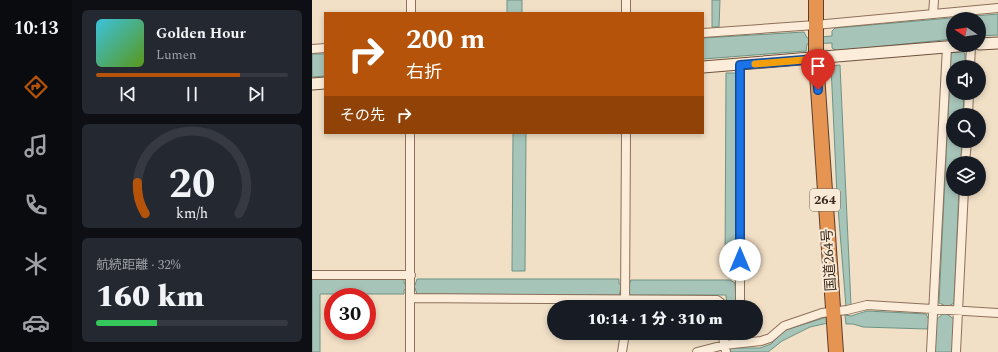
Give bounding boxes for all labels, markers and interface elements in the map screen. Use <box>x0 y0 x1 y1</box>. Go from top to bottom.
north arrow <box>946 12 986 52</box>
map controls <box>946 12 986 196</box>
text: 10:13 <box>13 15 59 42</box>
text: 200 m <box>406 18 485 61</box>
text: Golden Hour <box>156 22 246 45</box>
icon: right <box>340 28 392 80</box>
text: Lumen <box>156 45 197 65</box>
pin <box>801 49 835 90</box>
icon: arrive <box>807 55 829 77</box>
text: 右折 <box>406 59 442 86</box>
button: sound <box>946 60 986 100</box>
icon: directions <box>22 73 50 101</box>
icon: previous <box>117 83 139 105</box>
icon: pause <box>181 83 203 105</box>
icon: next <box>245 83 267 105</box>
text: その先 <box>340 104 385 127</box>
icon: right <box>393 104 415 126</box>
button: search <box>946 108 986 148</box>
icon: music <box>22 132 50 160</box>
text: 20 <box>169 153 215 216</box>
button: layers <box>946 156 986 196</box>
road number: 264 <box>810 189 840 211</box>
icon: phone <box>22 191 50 219</box>
text: km/h <box>176 203 208 225</box>
street label: 国道264号 <box>816 228 842 292</box>
position arrow <box>719 239 761 281</box>
icon: climate <box>22 250 50 278</box>
text: 航続距離 · 32% <box>96 255 181 275</box>
text: 160 km <box>96 274 204 320</box>
speed limit sign: 30 <box>324 288 376 340</box>
text: 10:14 · 1 分 · 310 m <box>587 308 723 331</box>
icon: car <box>22 309 50 337</box>

